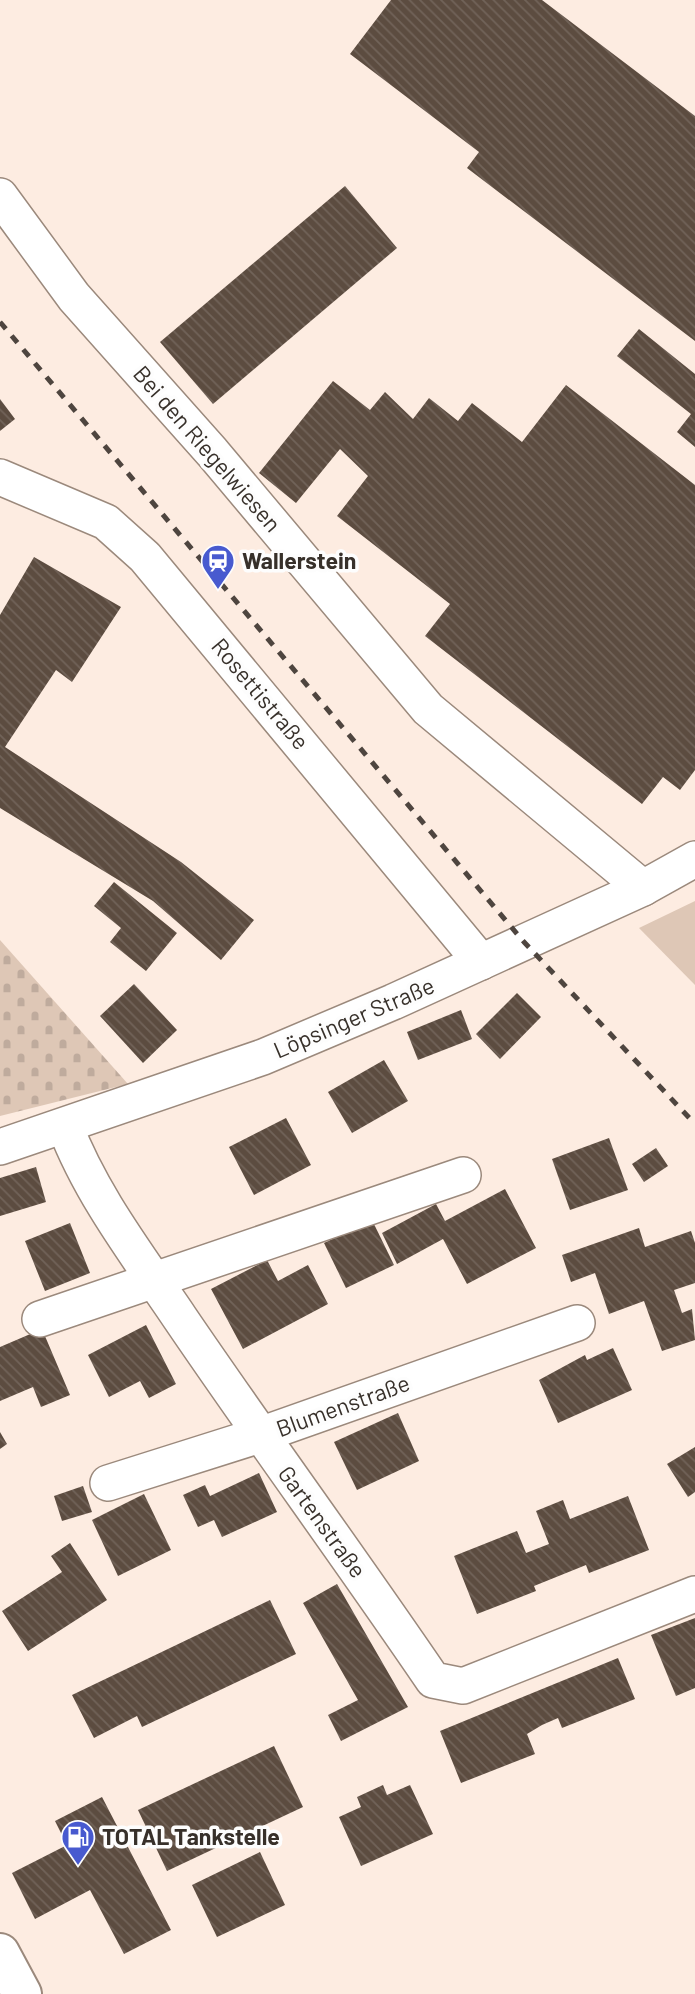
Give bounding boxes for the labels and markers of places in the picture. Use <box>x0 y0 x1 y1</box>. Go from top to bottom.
station icon: Wallerstein <box>199 542 237 591</box>
place label: Wallerstein <box>242 546 356 574</box>
fuel station icon: TOTAL Tankstelle <box>59 1818 97 1867</box>
place label: TOTAL Tankstelle <box>102 1822 280 1850</box>

